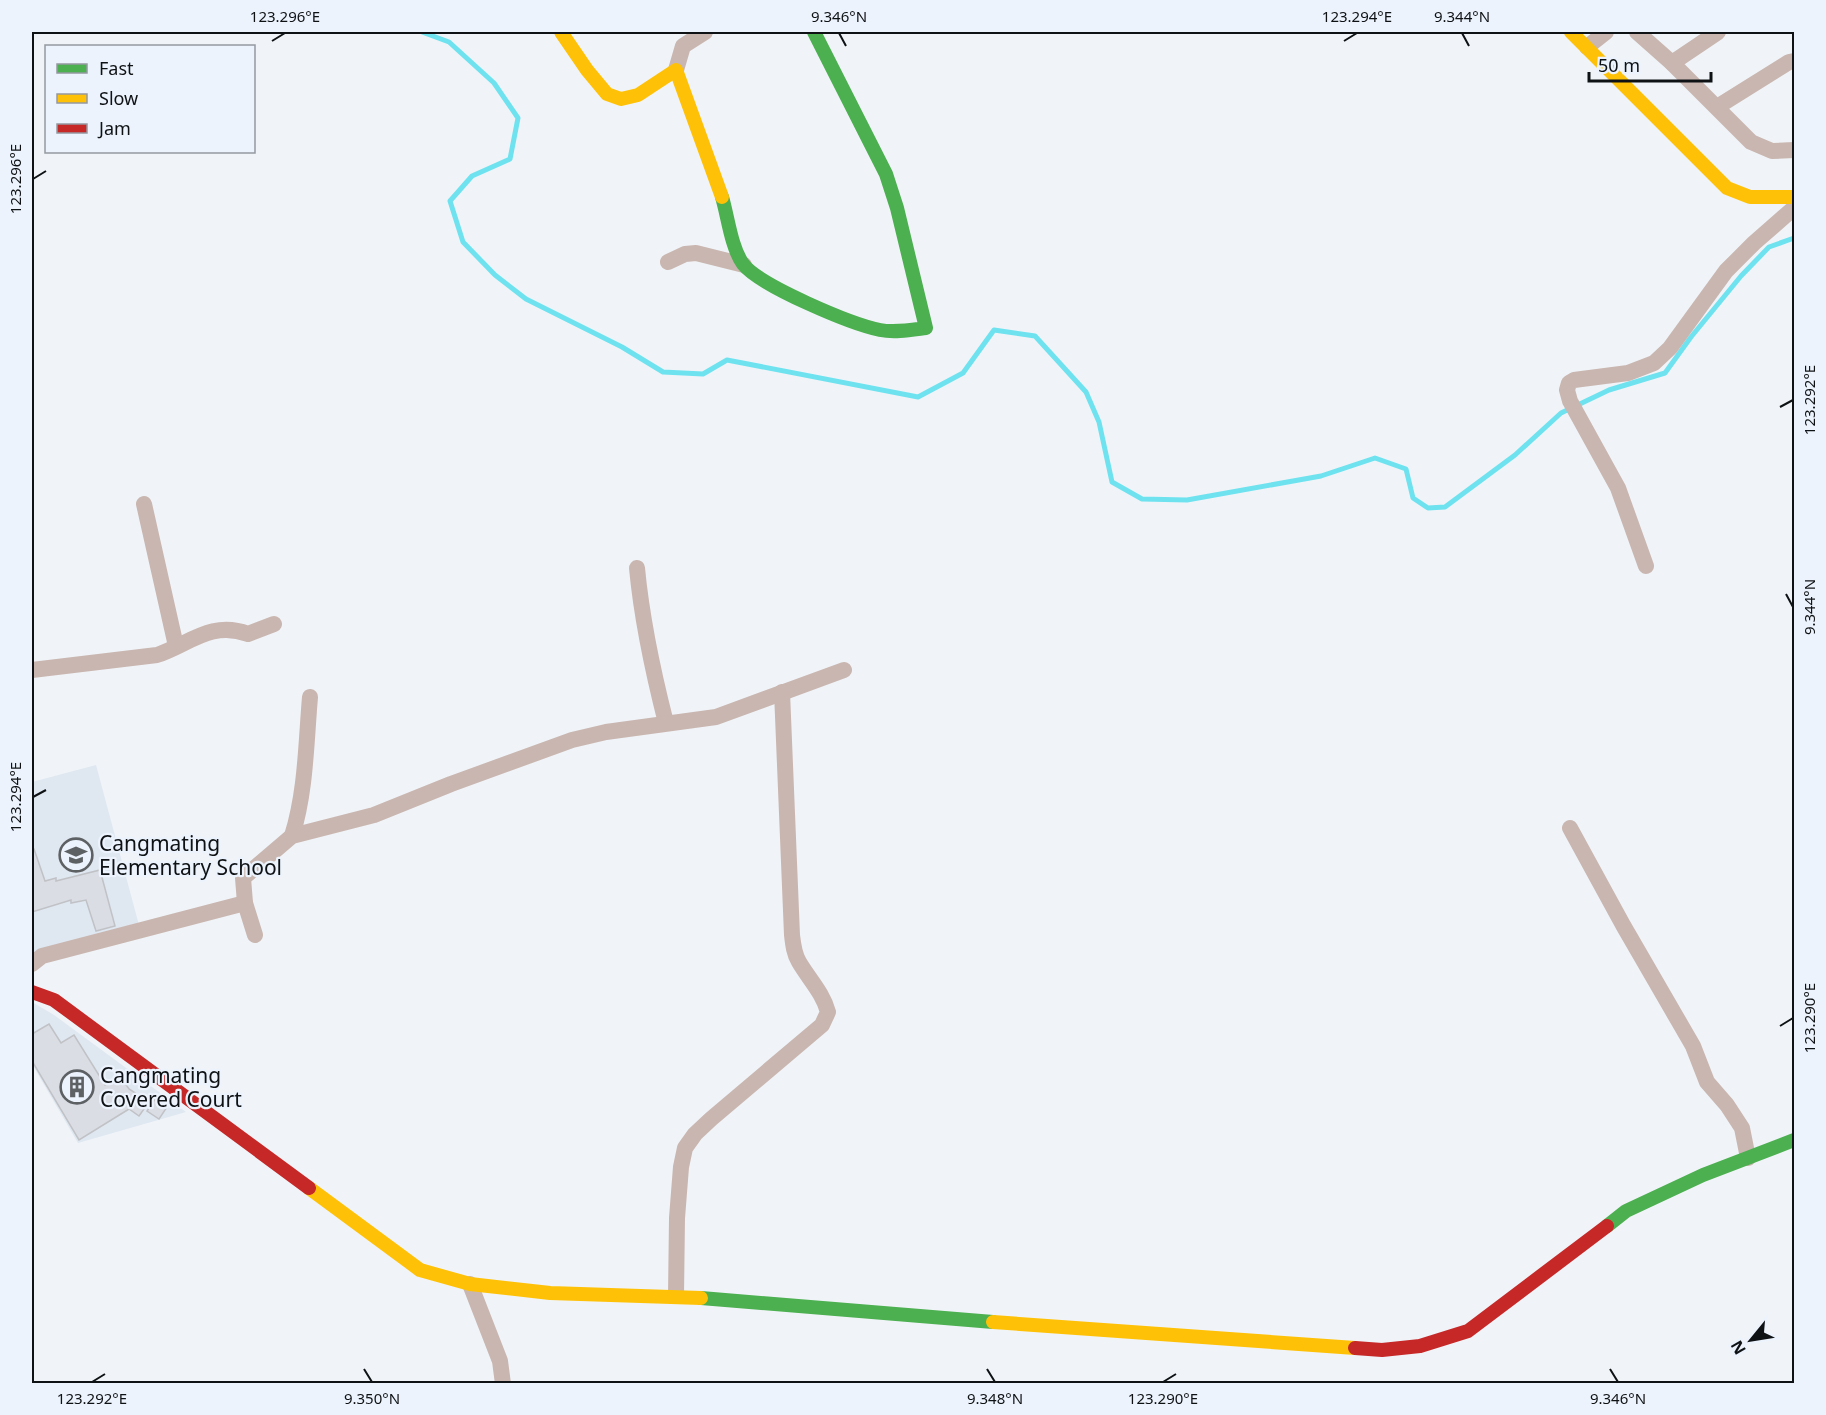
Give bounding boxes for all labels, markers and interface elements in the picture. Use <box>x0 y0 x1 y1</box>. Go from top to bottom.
text: 123.296°E <box>250 6 320 26</box>
text: 9.346°N <box>811 6 867 26</box>
text: 123.294°E <box>1322 6 1392 26</box>
text: 9.344°N <box>1434 6 1490 26</box>
legend <box>45 45 255 153</box>
scale bar <box>1589 45 1710 83</box>
text: 50 m <box>1598 53 1640 77</box>
text: Fast <box>99 56 134 80</box>
text: Slow <box>99 86 138 110</box>
text: Jam <box>97 116 131 140</box>
text: 123.296°E <box>5 144 25 214</box>
text: 123.292°E <box>1799 365 1819 435</box>
text: 9.344°N <box>1799 579 1819 635</box>
text: 123.294°E <box>5 762 25 832</box>
place label: Cangmating Elementary School <box>99 829 282 881</box>
school or university icon: Cangmating Elementary School <box>58 837 94 873</box>
text: 123.290°E <box>1799 983 1819 1053</box>
place label: Cangmating Covered Court <box>100 1061 242 1113</box>
building icon: Cangmating Covered Court <box>59 1069 95 1105</box>
north arrow <box>1721 1310 1781 1370</box>
text: N <box>1725 1336 1751 1359</box>
text: 123.292°E <box>57 1388 127 1408</box>
text: 9.350°N <box>344 1388 400 1408</box>
text: 9.348°N <box>967 1388 1023 1408</box>
text: 123.290°E <box>1128 1388 1198 1408</box>
text: 9.346°N <box>1590 1388 1646 1408</box>

